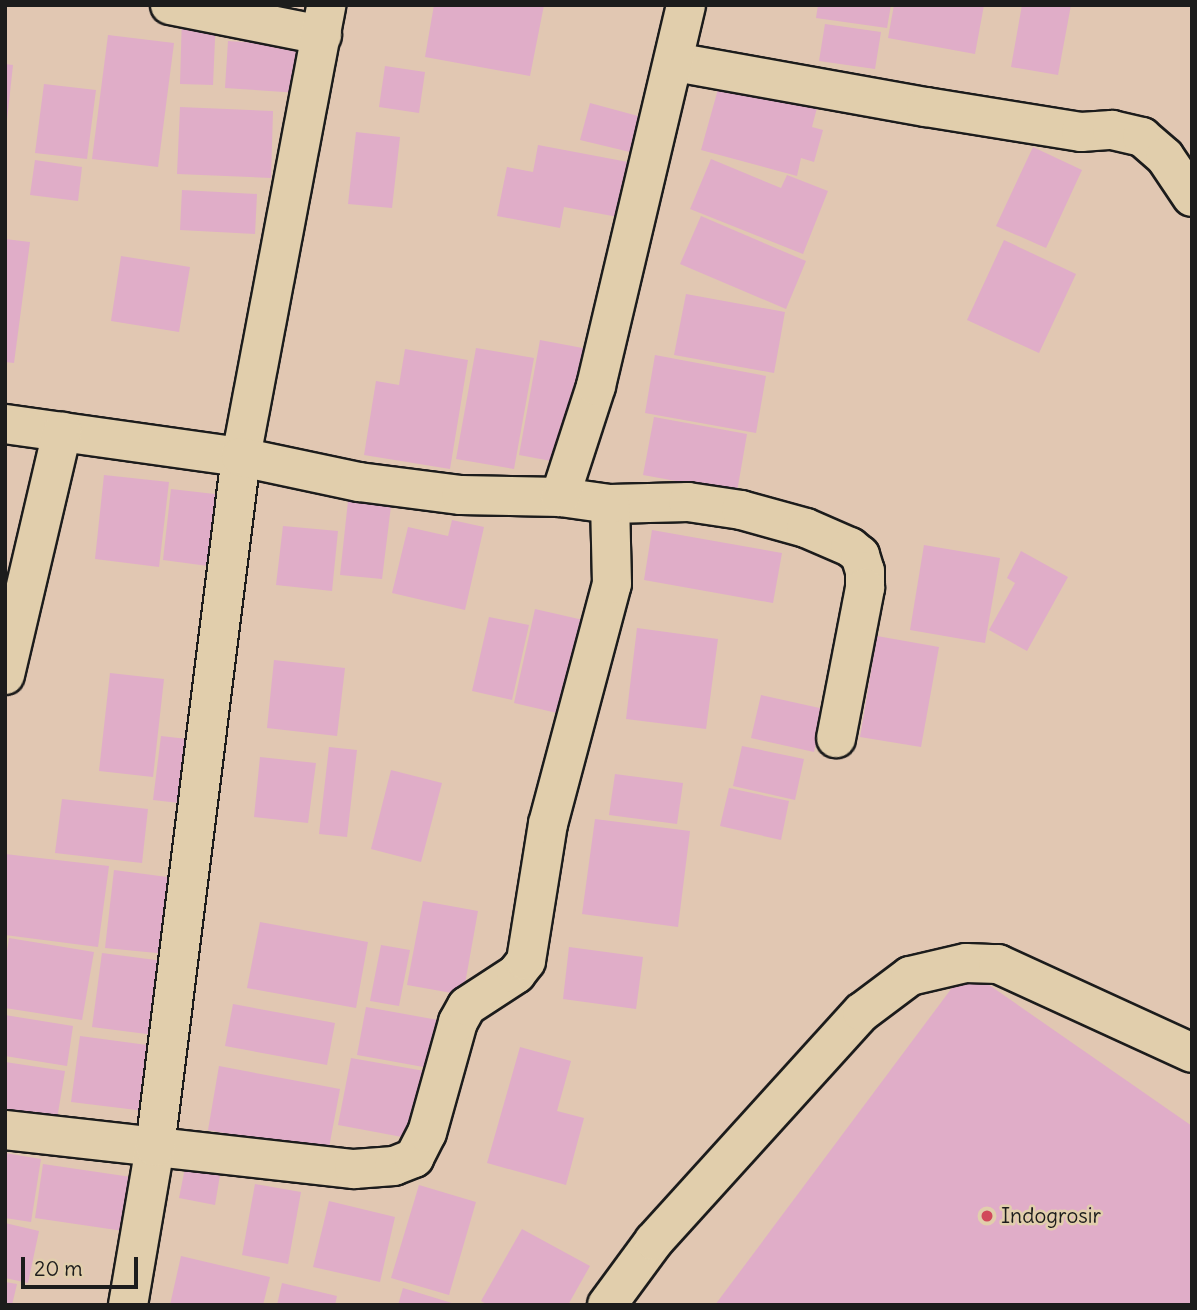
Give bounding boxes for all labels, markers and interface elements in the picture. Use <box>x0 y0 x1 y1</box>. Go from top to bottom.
place label: Indogrosir <box>1001 1203 1101 1229</box>
marker: Indogrosir <box>979 1208 995 1224</box>
scale bar <box>24 1244 142 1288</box>
text: 20 m <box>34 1255 83 1282</box>

